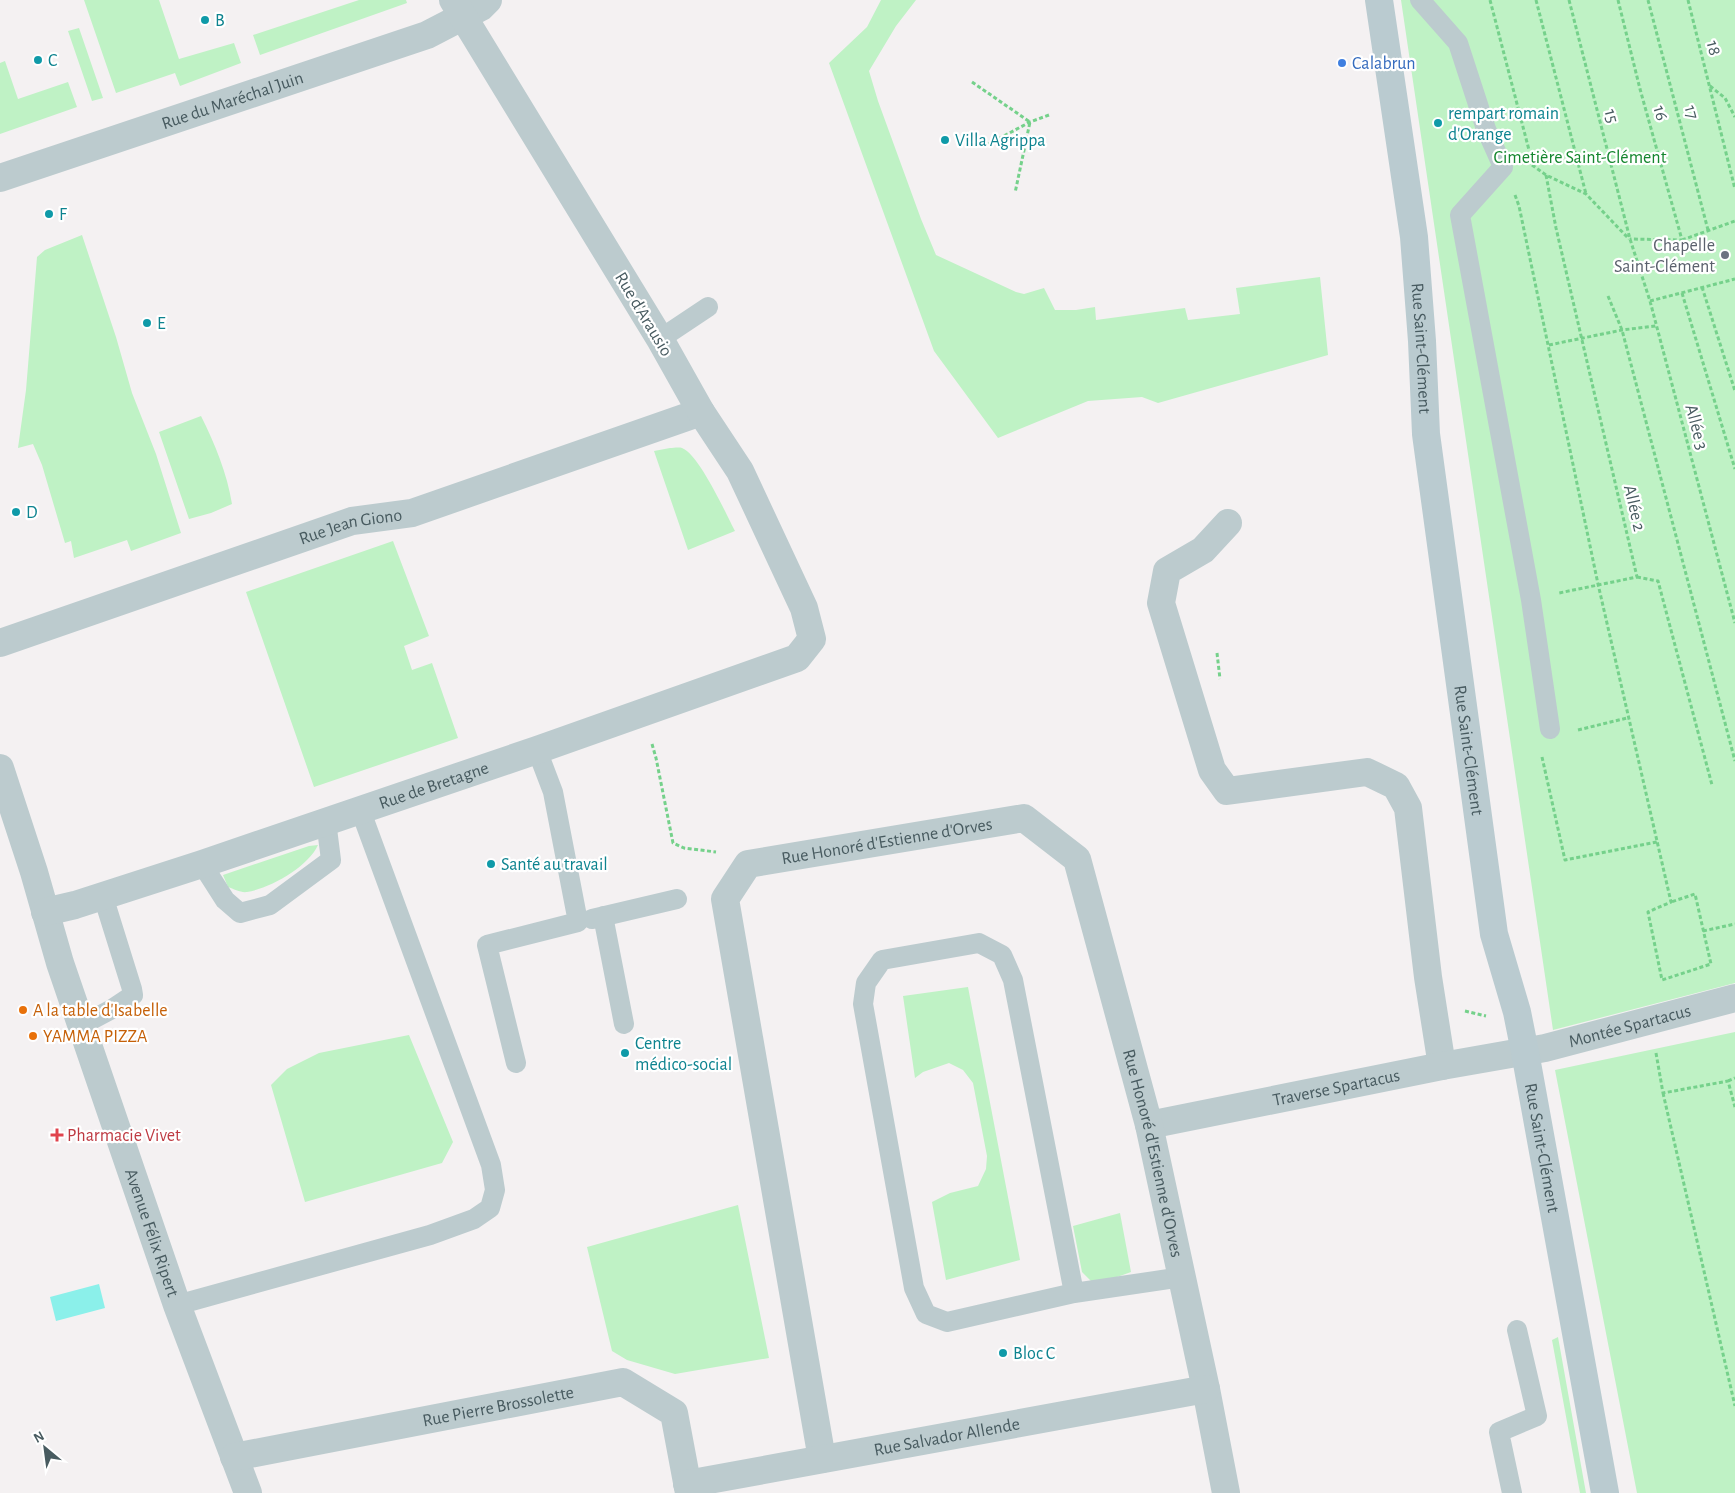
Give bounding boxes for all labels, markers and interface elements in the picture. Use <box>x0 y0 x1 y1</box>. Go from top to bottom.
place label: B <box>215 12 225 30</box>
marker: B <box>199 14 211 26</box>
street label: 18 <box>1703 39 1724 58</box>
place label: C <box>48 52 57 70</box>
marker: C <box>32 54 44 66</box>
place label: Calabrun <box>1352 55 1416 73</box>
marker: Calabrun <box>1336 57 1348 69</box>
street label: Rue du Maréchal Juin <box>160 69 306 133</box>
street label: 17 <box>1681 103 1702 121</box>
street label: 16 <box>1649 104 1671 123</box>
place label: rempart romain d'Orange <box>1448 105 1559 144</box>
street label: 15 <box>1601 107 1621 125</box>
marker: rempart romain d'Orange <box>1432 117 1444 129</box>
place label: Villa Agrippa <box>955 132 1046 150</box>
marker: Villa Agrippa <box>939 134 951 146</box>
park label: Cimetière Saint-Clément <box>1494 149 1667 167</box>
place label: F <box>59 206 67 224</box>
marker: F <box>43 208 55 220</box>
place label: Chapelle Saint-Clément <box>1614 237 1715 276</box>
marker: Chapelle Saint-Clément <box>1719 249 1731 261</box>
street label: Rue d'Arausio <box>611 269 675 360</box>
street label: Rue Saint-Clément <box>1408 282 1433 414</box>
place label: E <box>157 315 166 333</box>
marker: E <box>141 317 153 329</box>
street label: Allée 3 <box>1681 403 1711 452</box>
street label: Allée 2 <box>1620 483 1648 533</box>
place label: D <box>26 504 38 522</box>
marker: D <box>10 506 22 518</box>
street label: Rue Jean Giono <box>297 506 404 549</box>
street label: Rue Saint-Clément <box>1450 684 1486 817</box>
street label: Rue de Bretagne <box>377 759 491 813</box>
street label: Rue Honoré d'Estienne d'Orves <box>780 815 994 868</box>
place label: Santé au travail <box>501 856 608 874</box>
marker: Santé au travail <box>485 858 497 870</box>
place label: A la table d'Isabelle <box>33 1002 168 1020</box>
street label: Montée Spartacus <box>1567 1002 1693 1051</box>
marker: A la table d'Isabelle <box>17 1004 29 1016</box>
place label: YAMMA PIZZA <box>43 1028 148 1046</box>
marker: YAMMA PIZZA <box>27 1030 39 1042</box>
place label: Centre médico-social <box>635 1035 732 1074</box>
marker: Centre médico-social <box>619 1047 631 1059</box>
street label: Rue Honoré d'Estienne d'Orves <box>1119 1047 1185 1259</box>
street label: Traverse Spartacus <box>1271 1067 1402 1110</box>
street label: Rue Saint-Clément <box>1521 1082 1562 1214</box>
place label: Pharmacie Vivet <box>67 1127 181 1145</box>
marker: Pharmacie Vivet <box>51 1129 63 1141</box>
street label: Avenue Félix Ripert <box>121 1167 182 1299</box>
place label: Bloc C <box>1013 1345 1055 1363</box>
marker: Bloc C <box>997 1347 1009 1359</box>
street label: Rue Pierre Brossolette <box>421 1384 576 1430</box>
street label: Rue Salvador Allende <box>872 1415 1021 1460</box>
north arrow <box>20 1423 70 1473</box>
text: N <box>32 1429 47 1446</box>

